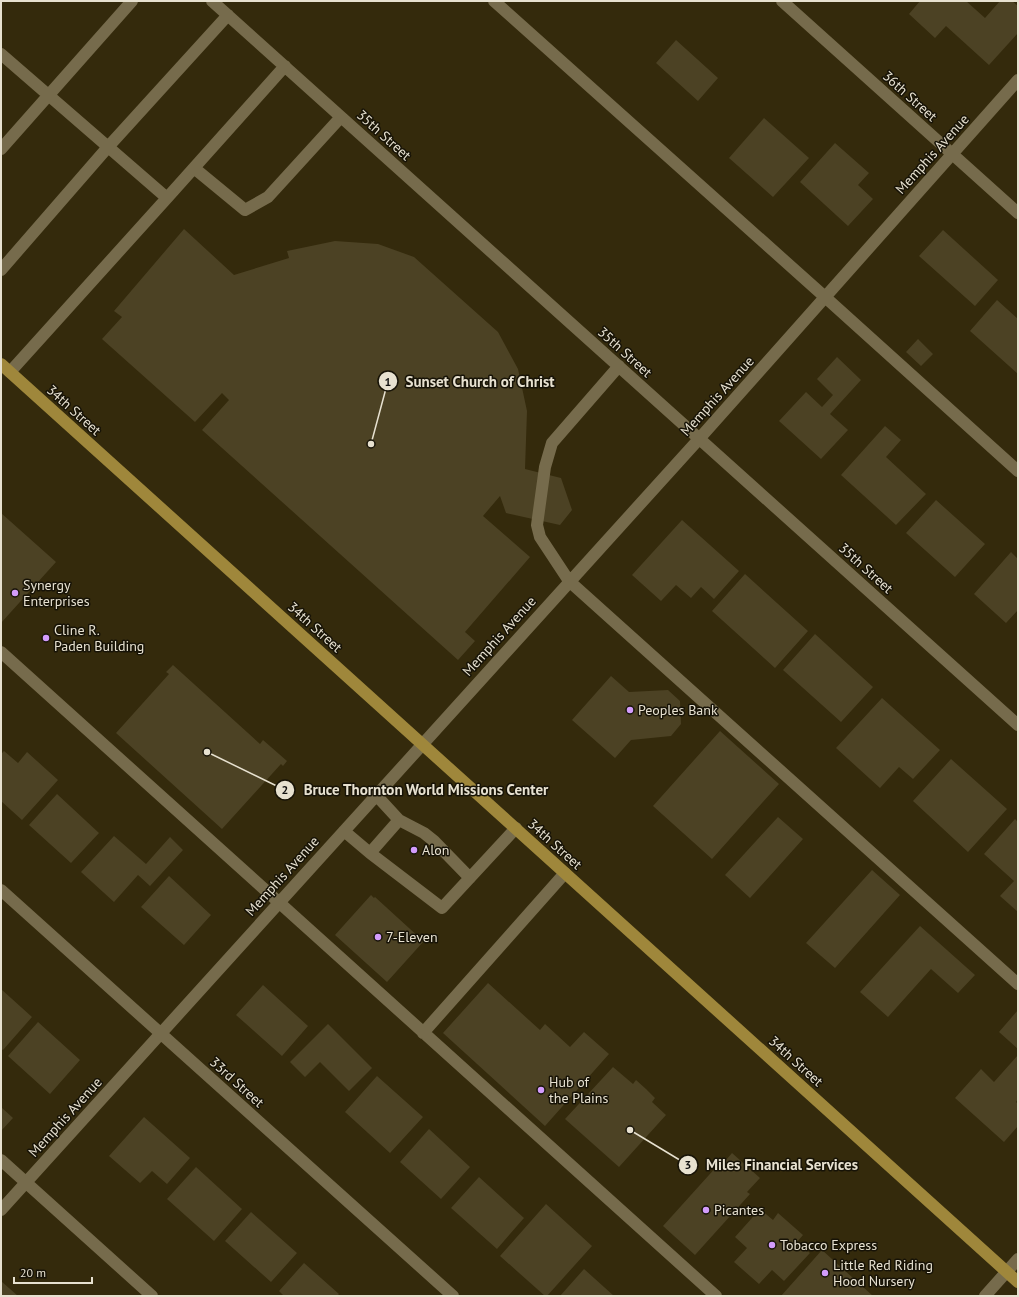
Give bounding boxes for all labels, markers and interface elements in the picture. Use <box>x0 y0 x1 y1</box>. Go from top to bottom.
street label: 36th Street <box>879 67 941 125</box>
street label: 35th Street <box>353 106 415 164</box>
street label: Memphis Avenue <box>891 110 973 198</box>
street label: 35th Street <box>594 323 656 381</box>
street label: Memphis Avenue <box>676 352 758 440</box>
callout: Sunset Church of Christ <box>378 368 563 395</box>
text: Sunset Church of Christ <box>405 372 555 391</box>
text: 1 <box>385 374 391 389</box>
street label: 34th Street <box>43 381 105 439</box>
street label: 35th Street <box>835 539 897 597</box>
place label: Synergy Enterprises <box>23 576 90 610</box>
marker: Synergy Enterprises <box>10 588 20 598</box>
street label: Memphis Avenue <box>458 592 540 680</box>
street label: 34th Street <box>284 598 346 656</box>
place label: Cline R. Paden Building <box>54 621 144 655</box>
marker: Cline R. Paden Building <box>41 633 51 643</box>
place label: Peoples Bank <box>638 701 718 719</box>
marker: Peoples Bank <box>625 705 635 715</box>
callout: Bruce Thornton World Missions Center <box>275 777 557 804</box>
text: Bruce Thornton World Missions Center <box>304 780 549 799</box>
text: 2 <box>282 782 288 797</box>
street label: 34th Street <box>524 815 586 873</box>
street label: Memphis Avenue <box>241 832 323 920</box>
place label: Alon <box>422 841 449 859</box>
marker: Alon <box>409 845 419 855</box>
place label: 7-Eleven <box>386 928 438 946</box>
marker: 7-Eleven <box>373 932 383 942</box>
street label: 34th Street <box>765 1032 827 1090</box>
street label: 33rd Street <box>206 1053 268 1111</box>
street label: Memphis Avenue <box>24 1073 106 1161</box>
place label: Hub of the Plains <box>549 1073 609 1107</box>
marker: Hub of the Plains <box>536 1085 546 1095</box>
callout: Miles Financial Services <box>678 1151 866 1178</box>
text: Miles Financial Services <box>706 1155 858 1174</box>
text: 3 <box>685 1157 691 1172</box>
place label: Picantes <box>714 1201 764 1219</box>
marker: Picantes <box>701 1205 711 1215</box>
place label: Tobacco Express <box>780 1236 877 1254</box>
marker: Tobacco Express <box>767 1240 777 1250</box>
place label: Little Red Riding Hood Nursery <box>833 1256 933 1290</box>
scale bar <box>14 1259 92 1285</box>
text: 20 m <box>20 1265 46 1280</box>
marker: Little Red Riding Hood Nursery <box>820 1268 830 1278</box>

